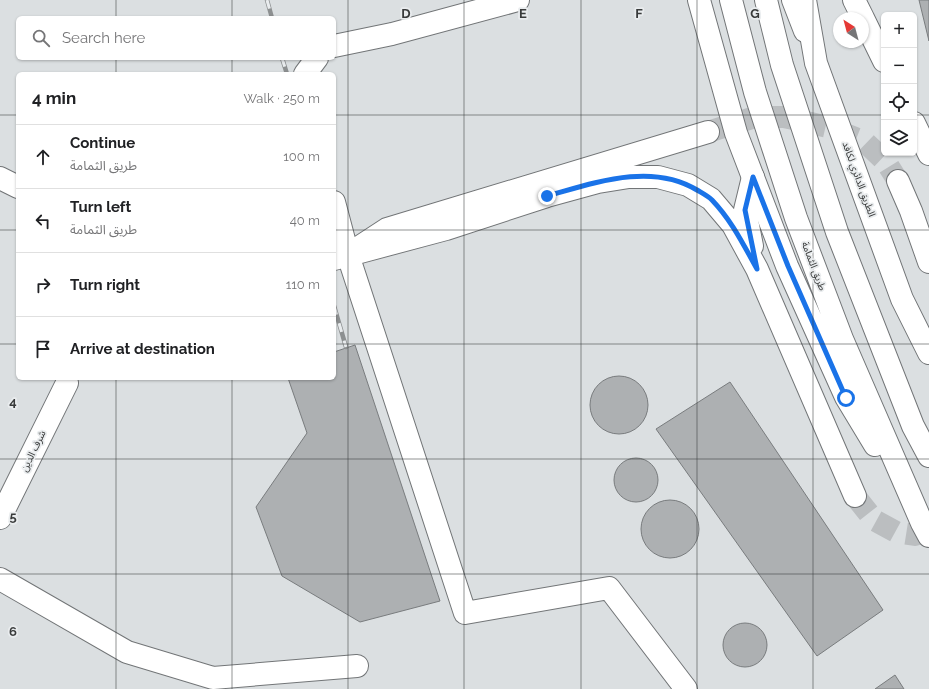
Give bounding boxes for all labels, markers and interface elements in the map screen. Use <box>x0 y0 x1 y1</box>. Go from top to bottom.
text: D <box>401 6 411 21</box>
text: E <box>519 6 527 21</box>
text: F <box>635 6 643 21</box>
text: G <box>750 6 760 21</box>
north arrow <box>833 12 869 48</box>
map controls <box>881 12 917 156</box>
button: + <box>881 12 917 48</box>
search box <box>16 16 336 60</box>
icon: search <box>30 27 52 49</box>
text: Search here <box>62 29 145 47</box>
button: − <box>881 48 917 84</box>
button: locate <box>881 84 917 120</box>
text: 4 min <box>32 88 76 108</box>
text: Walk · 250 m <box>243 91 320 106</box>
button: layers <box>881 120 917 156</box>
text: Continue <box>70 134 135 152</box>
street label: الطريق الدائري لكافد <box>838 140 878 219</box>
icon: ahead <box>32 146 54 168</box>
text: 100 m <box>283 149 320 164</box>
text: طريق الثمامة <box>70 158 137 173</box>
route end <box>538 187 556 205</box>
text: Turn left <box>70 198 131 216</box>
icon: left <box>32 210 54 232</box>
text: 40 m <box>290 213 320 228</box>
text: طريق الثمامة <box>70 222 137 237</box>
street label: طريق الثمامة <box>799 240 828 293</box>
icon: right <box>32 274 54 296</box>
text: Turn right <box>70 276 140 294</box>
text: 110 m <box>286 277 320 292</box>
icon: arrive <box>32 338 54 360</box>
text: Arrive at destination <box>70 340 215 358</box>
route start <box>837 389 855 407</box>
text: 4 <box>9 394 17 409</box>
street label: شرف الدين <box>18 428 49 474</box>
text: 5 <box>9 509 17 524</box>
text: 6 <box>9 624 17 639</box>

